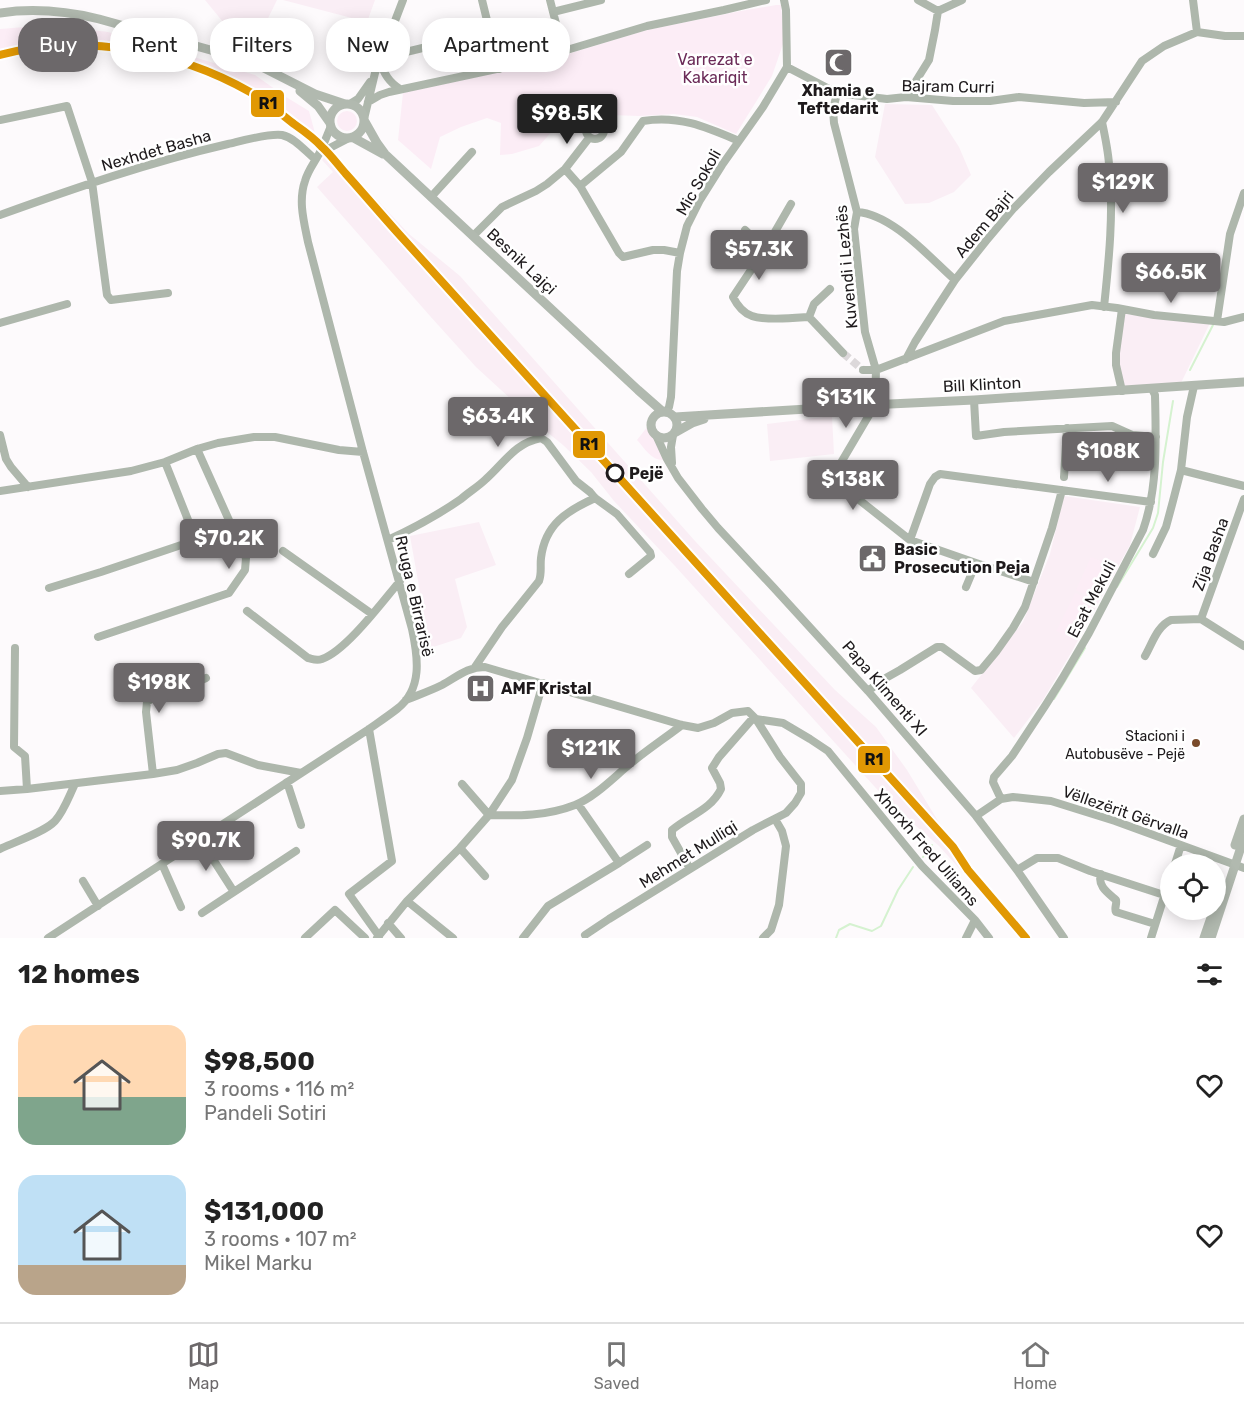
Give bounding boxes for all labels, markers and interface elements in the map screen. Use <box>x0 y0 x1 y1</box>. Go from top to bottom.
chip: Buy <box>18 18 98 72</box>
chip: Rent <box>110 18 198 72</box>
chip: Filters <box>210 18 314 72</box>
chip: New <box>326 18 410 72</box>
chip: Apartment <box>422 18 570 72</box>
mosque icon: Xhamia e Teftedarit <box>822 46 854 78</box>
park label: Varrezat e Kakariqit <box>677 50 753 87</box>
street label: Bajram Curri <box>901 76 995 97</box>
place label: Xhamia e Teftedarit <box>797 81 879 118</box>
line badge: R1 <box>250 89 285 118</box>
text: R1 <box>258 94 278 113</box>
pin: $98.5K <box>518 94 616 145</box>
text: $98.5K <box>531 101 603 125</box>
street label: Nexhdet Basha <box>99 126 213 175</box>
street label: Mic Sokoli <box>672 146 725 219</box>
pin: $129K <box>1081 163 1165 214</box>
text: $129K <box>1092 170 1154 194</box>
street label: Adem Bajri <box>951 187 1018 261</box>
street label: Kuvendi i Lezhës <box>832 204 861 330</box>
street label: Besnik Lajçi <box>483 224 560 298</box>
pin: $57.3K <box>710 230 808 281</box>
text: $57.3K <box>725 237 793 261</box>
pin: $66.5K <box>1122 253 1220 304</box>
text: $66.5K <box>1135 260 1207 284</box>
street label: Bill Klinton <box>942 373 1022 396</box>
pin: $131K <box>804 378 888 429</box>
text: $131K <box>816 385 876 409</box>
pin: $63.4K <box>449 397 547 448</box>
text: $63.4K <box>462 404 534 428</box>
line badge: R1 <box>572 430 606 459</box>
pin: $108K <box>1066 432 1150 483</box>
text: R1 <box>579 435 599 454</box>
text: $108K <box>1076 439 1140 463</box>
pin: $138K <box>811 460 895 511</box>
marker: Pejë <box>606 464 624 482</box>
place label: Pejë <box>629 464 664 483</box>
text: $138K <box>821 467 885 491</box>
street label: Zija Basha <box>1188 515 1232 593</box>
pin: $70.2K <box>180 519 278 570</box>
text: $70.2K <box>194 526 264 550</box>
street label: Rruga e Birrarisë <box>391 534 438 659</box>
place label: Basic Prosecution Peja <box>894 540 1030 577</box>
public building icon: Basic Prosecution Peja <box>857 542 889 574</box>
street label: Esat Mekuli <box>1063 558 1120 641</box>
street label: Papa Klimenti XI <box>838 637 931 740</box>
pin: $198K <box>117 663 201 714</box>
text: $198K <box>128 670 190 694</box>
hospital icon: AMF Kristal <box>464 672 496 704</box>
place label: AMF Kristal <box>501 679 592 698</box>
place label: Stacioni i Autobusëve - Pejë <box>1065 728 1185 763</box>
pin: $121K <box>549 729 633 780</box>
text: $121K <box>561 736 621 760</box>
marker: Stacioni i Autobusëve - Pejë <box>1190 737 1202 749</box>
line badge: R1 <box>857 745 891 774</box>
text: R1 <box>864 750 884 769</box>
street label: Vëllezërit Gërvalla <box>1060 782 1192 843</box>
street label: Xhorxh Fred Uiliams <box>871 785 983 910</box>
street label: Mehmet Mulliqi <box>636 817 741 892</box>
pin: $90.7K <box>157 821 255 872</box>
text: $90.7K <box>171 828 241 852</box>
map controls <box>1160 854 1226 920</box>
button: locate <box>1160 854 1226 920</box>
icon: filters <box>1193 958 1226 991</box>
text: 12 homes <box>18 959 140 990</box>
text: $98,500 <box>204 1046 315 1077</box>
icon: home <box>66 1049 138 1121</box>
icon: heart <box>1193 1069 1226 1102</box>
text: 3 rooms · 116 m² <box>204 1077 354 1101</box>
text: Pandeli Sotiri <box>204 1101 326 1125</box>
text: $131,000 <box>204 1196 324 1227</box>
icon: home <box>66 1199 138 1271</box>
icon: heart <box>1193 1219 1226 1252</box>
text: 3 rooms · 107 m² <box>204 1227 357 1251</box>
text: Mikel Marku <box>204 1251 312 1275</box>
tab: Map <box>187 1338 220 1393</box>
tab: Saved <box>594 1338 639 1393</box>
tab: Home <box>1013 1338 1057 1393</box>

